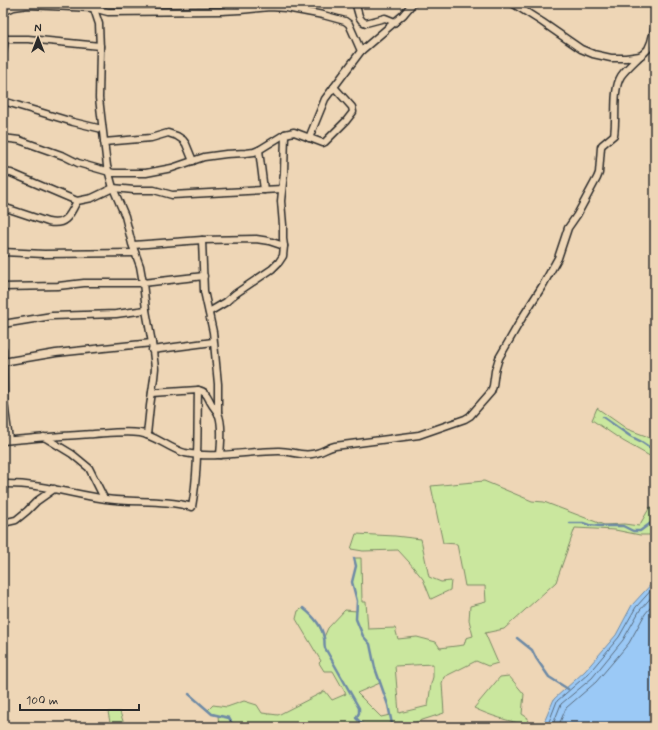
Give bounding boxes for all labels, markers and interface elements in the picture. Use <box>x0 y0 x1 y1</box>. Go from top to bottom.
north arrow <box>18 18 58 58</box>
text: N <box>34 22 42 36</box>
scale bar <box>20 686 139 712</box>
text: 100 m <box>26 693 58 709</box>

